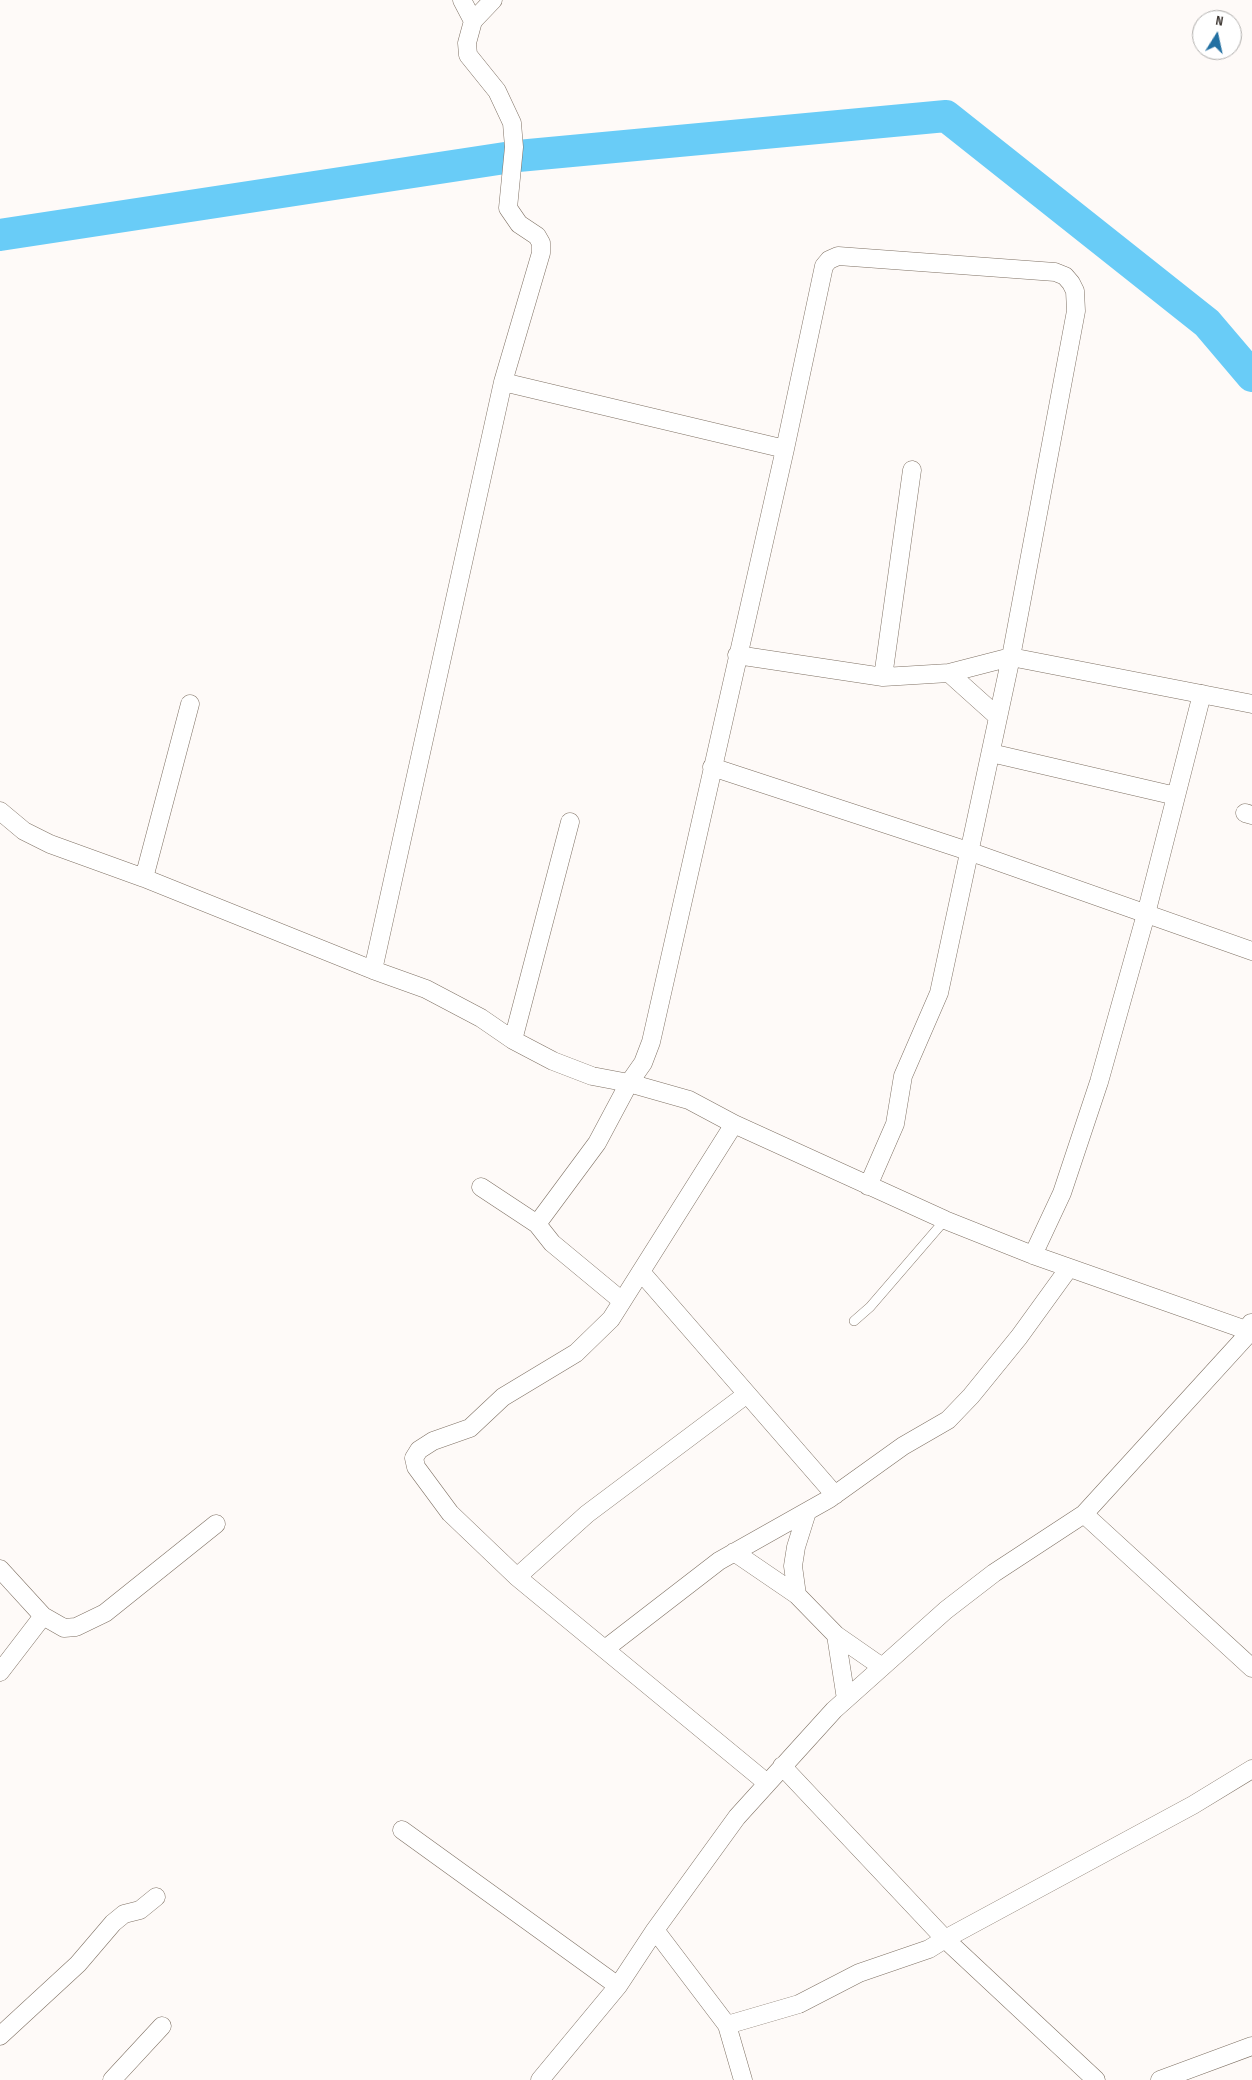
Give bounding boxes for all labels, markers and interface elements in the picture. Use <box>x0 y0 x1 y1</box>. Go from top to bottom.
north arrow <box>1192 10 1242 60</box>
text: N <box>1214 12 1225 30</box>

